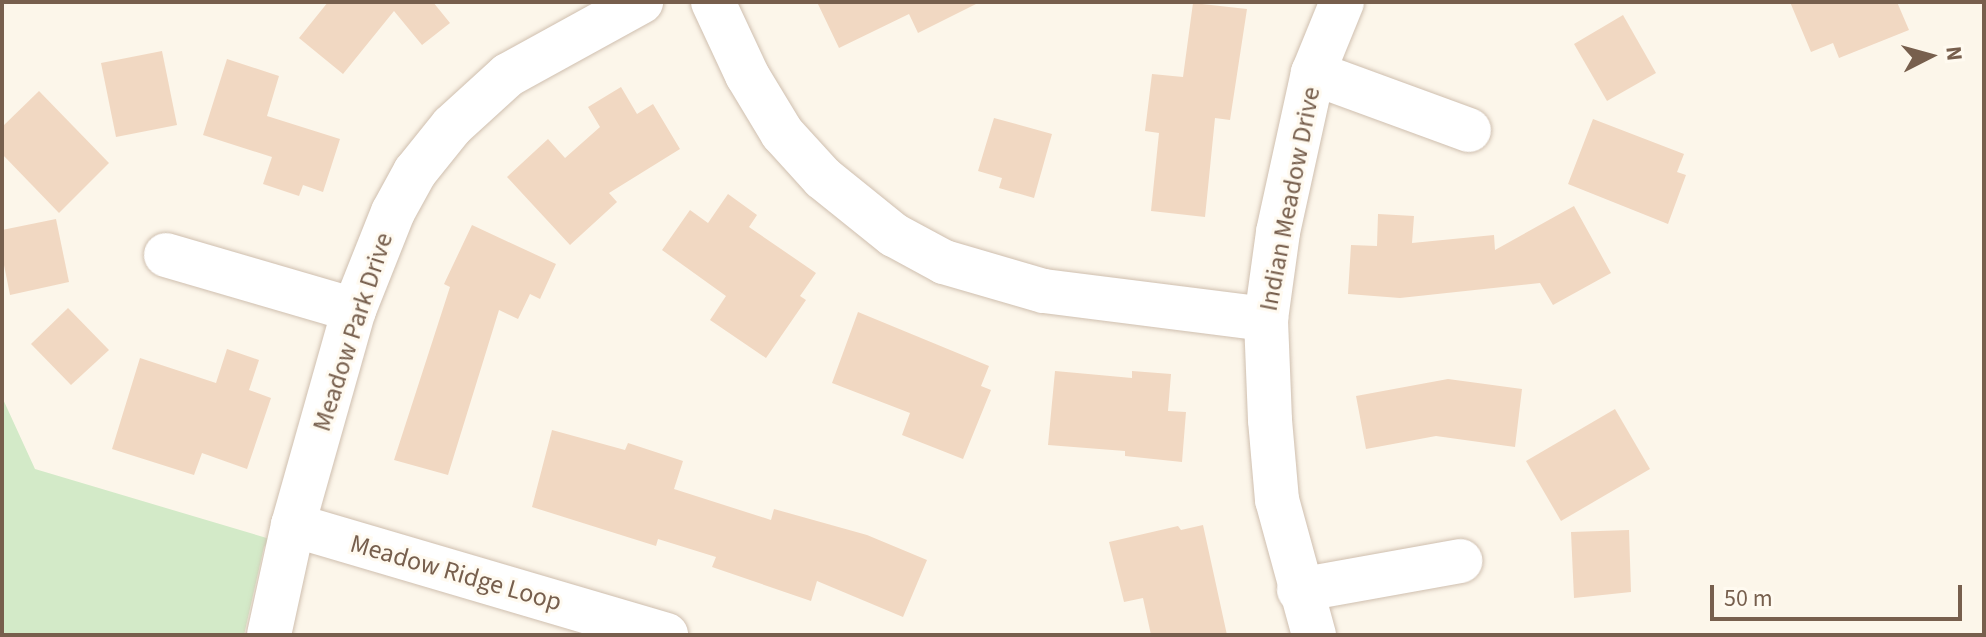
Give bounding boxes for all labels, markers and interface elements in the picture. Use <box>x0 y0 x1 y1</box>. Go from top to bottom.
north arrow <box>1890 16 1970 96</box>
text: N <box>1937 45 1971 62</box>
street label: Indian Meadow Drive <box>1253 84 1327 314</box>
street label: Meadow Park Drive <box>306 229 400 435</box>
street label: Meadow Ridge Loop <box>347 528 565 618</box>
scale bar <box>1714 569 1966 619</box>
text: 50 m <box>1724 581 1773 616</box>

